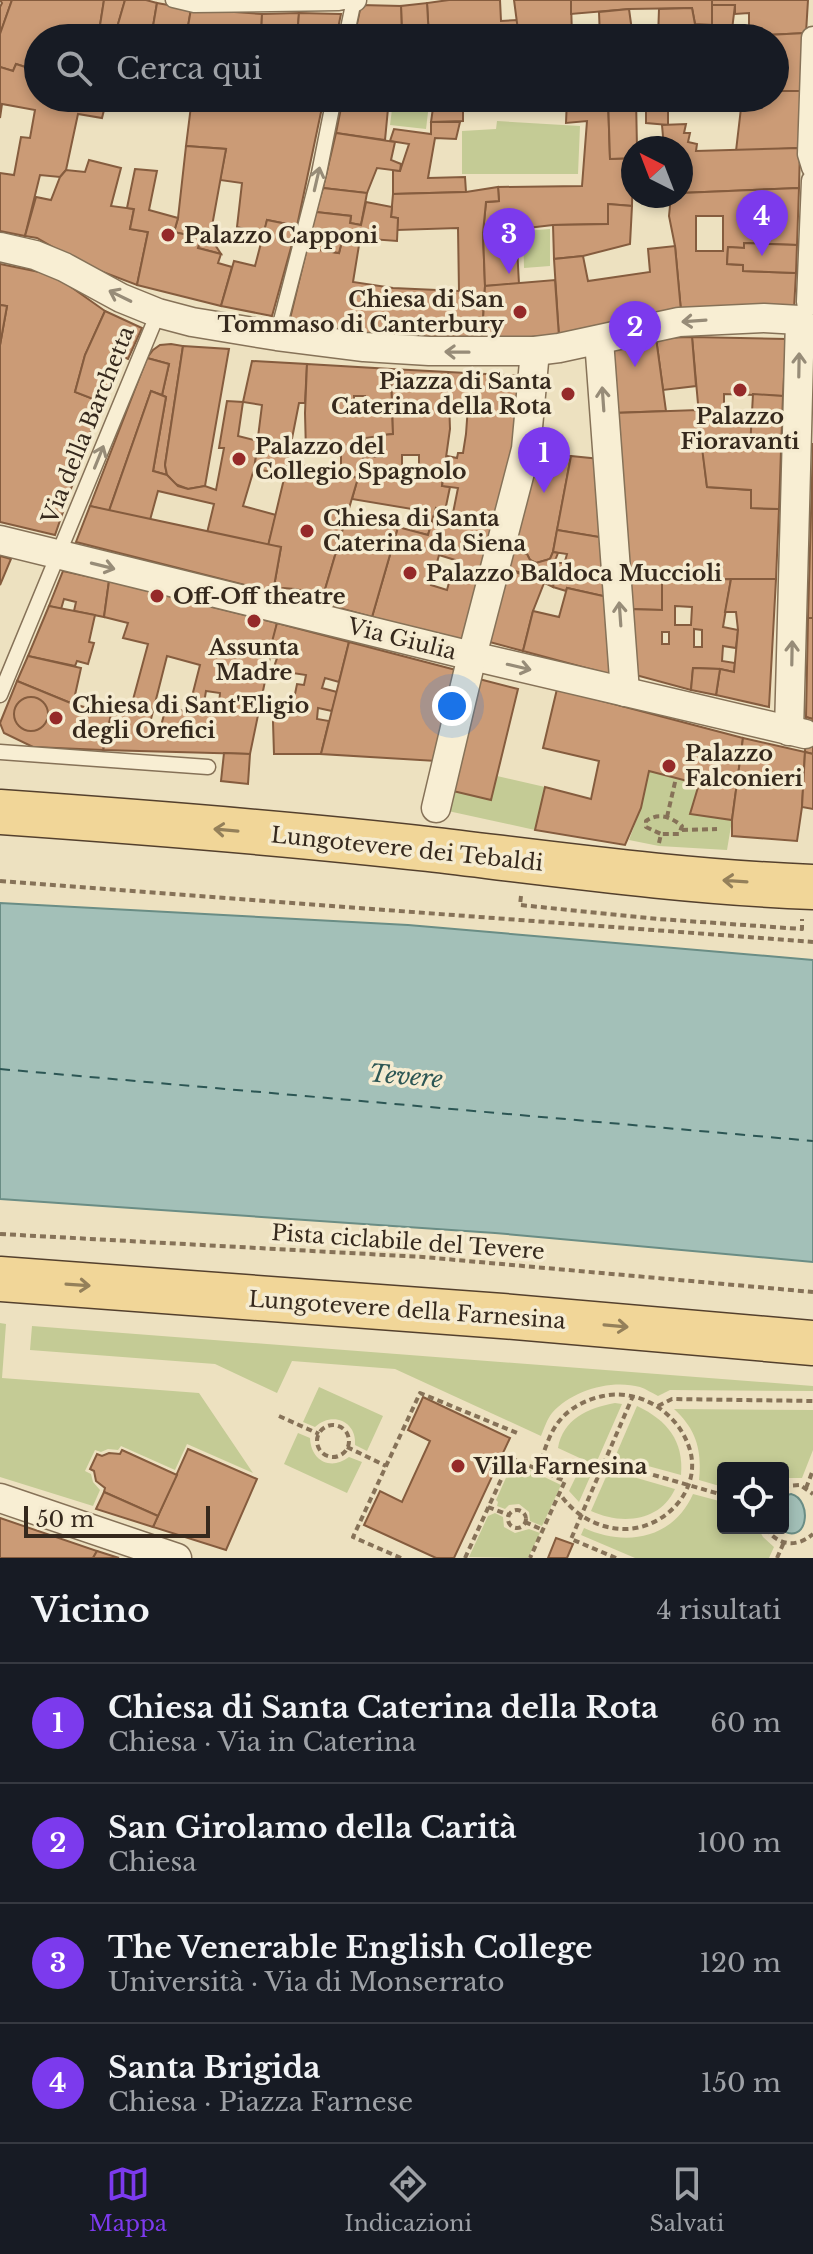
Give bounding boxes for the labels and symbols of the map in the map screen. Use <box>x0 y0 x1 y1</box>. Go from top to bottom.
north arrow <box>621 136 693 208</box>
one-way arrow <box>310 167 325 192</box>
pin: 4 <box>736 190 788 256</box>
pin: 3 <box>483 208 535 274</box>
place label: Palazzo Capponi <box>184 222 378 249</box>
marker: Palazzo Capponi <box>159 226 177 244</box>
place label: Chiesa di San Tommaso di Canterbury <box>218 286 505 338</box>
one-way arrow <box>108 288 132 304</box>
pin: 2 <box>609 301 661 367</box>
marker: Chiesa di San Tommaso di Canterbury <box>511 303 529 321</box>
one-way arrow <box>681 313 708 328</box>
street label: Via della Barchetta <box>36 322 140 529</box>
one-way arrow <box>444 344 471 360</box>
one-way arrow <box>791 352 806 379</box>
place label: Piazza di Santa Caterina della Rota <box>331 368 552 420</box>
marker: Palazzo Fioravanti <box>731 381 749 399</box>
marker: Piazza di Santa Caterina della Rota <box>559 385 577 403</box>
one-way arrow <box>595 386 610 413</box>
place label: Palazzo Fioravanti <box>680 403 800 455</box>
pin: 1 <box>518 427 570 493</box>
place label: Palazzo del Collegio Spagnolo <box>255 433 467 485</box>
one-way arrow <box>93 445 107 470</box>
marker: Palazzo del Collegio Spagnolo <box>230 450 248 468</box>
place label: Chiesa di Santa Caterina da Siena <box>323 505 527 557</box>
marker: Chiesa di Santa Caterina da Siena <box>298 522 316 540</box>
one-way arrow <box>89 559 115 574</box>
place label: Palazzo Baldoca Muccioli <box>426 560 722 587</box>
marker: Palazzo Baldoca Muccioli <box>401 564 419 582</box>
place label: Off-Off theatre <box>173 583 346 610</box>
marker: Off-Off theatre <box>148 587 166 605</box>
one-way arrow <box>612 601 627 628</box>
marker: Assunta Madre <box>245 612 263 630</box>
street label: Via Giulia <box>344 612 460 666</box>
place label: Assunta Madre <box>208 634 300 686</box>
one-way arrow <box>784 640 799 667</box>
one-way arrow <box>505 660 531 675</box>
your location <box>432 686 472 726</box>
place label: Chiesa di Sant'Eligio degli Orefici <box>72 692 309 744</box>
marker: Chiesa di Sant'Eligio degli Orefici <box>47 709 65 727</box>
place label: Palazzo Falconieri <box>685 740 803 792</box>
marker: Palazzo Falconieri <box>660 757 678 775</box>
street label: Lungotevere dei Tebaldi <box>270 821 545 877</box>
one-way arrow <box>213 823 240 838</box>
one-way arrow <box>722 874 749 889</box>
water label: Tevere <box>368 1058 444 1094</box>
street label: Pista ciclabile del Tevere <box>270 1219 546 1265</box>
one-way arrow <box>64 1278 91 1293</box>
street label: Lungotevere della Farnesina <box>247 1285 567 1335</box>
one-way arrow <box>602 1319 629 1334</box>
place label: Villa Farnesina <box>473 1453 648 1480</box>
marker: Villa Farnesina <box>449 1457 467 1475</box>
scale bar <box>24 1502 210 1538</box>

